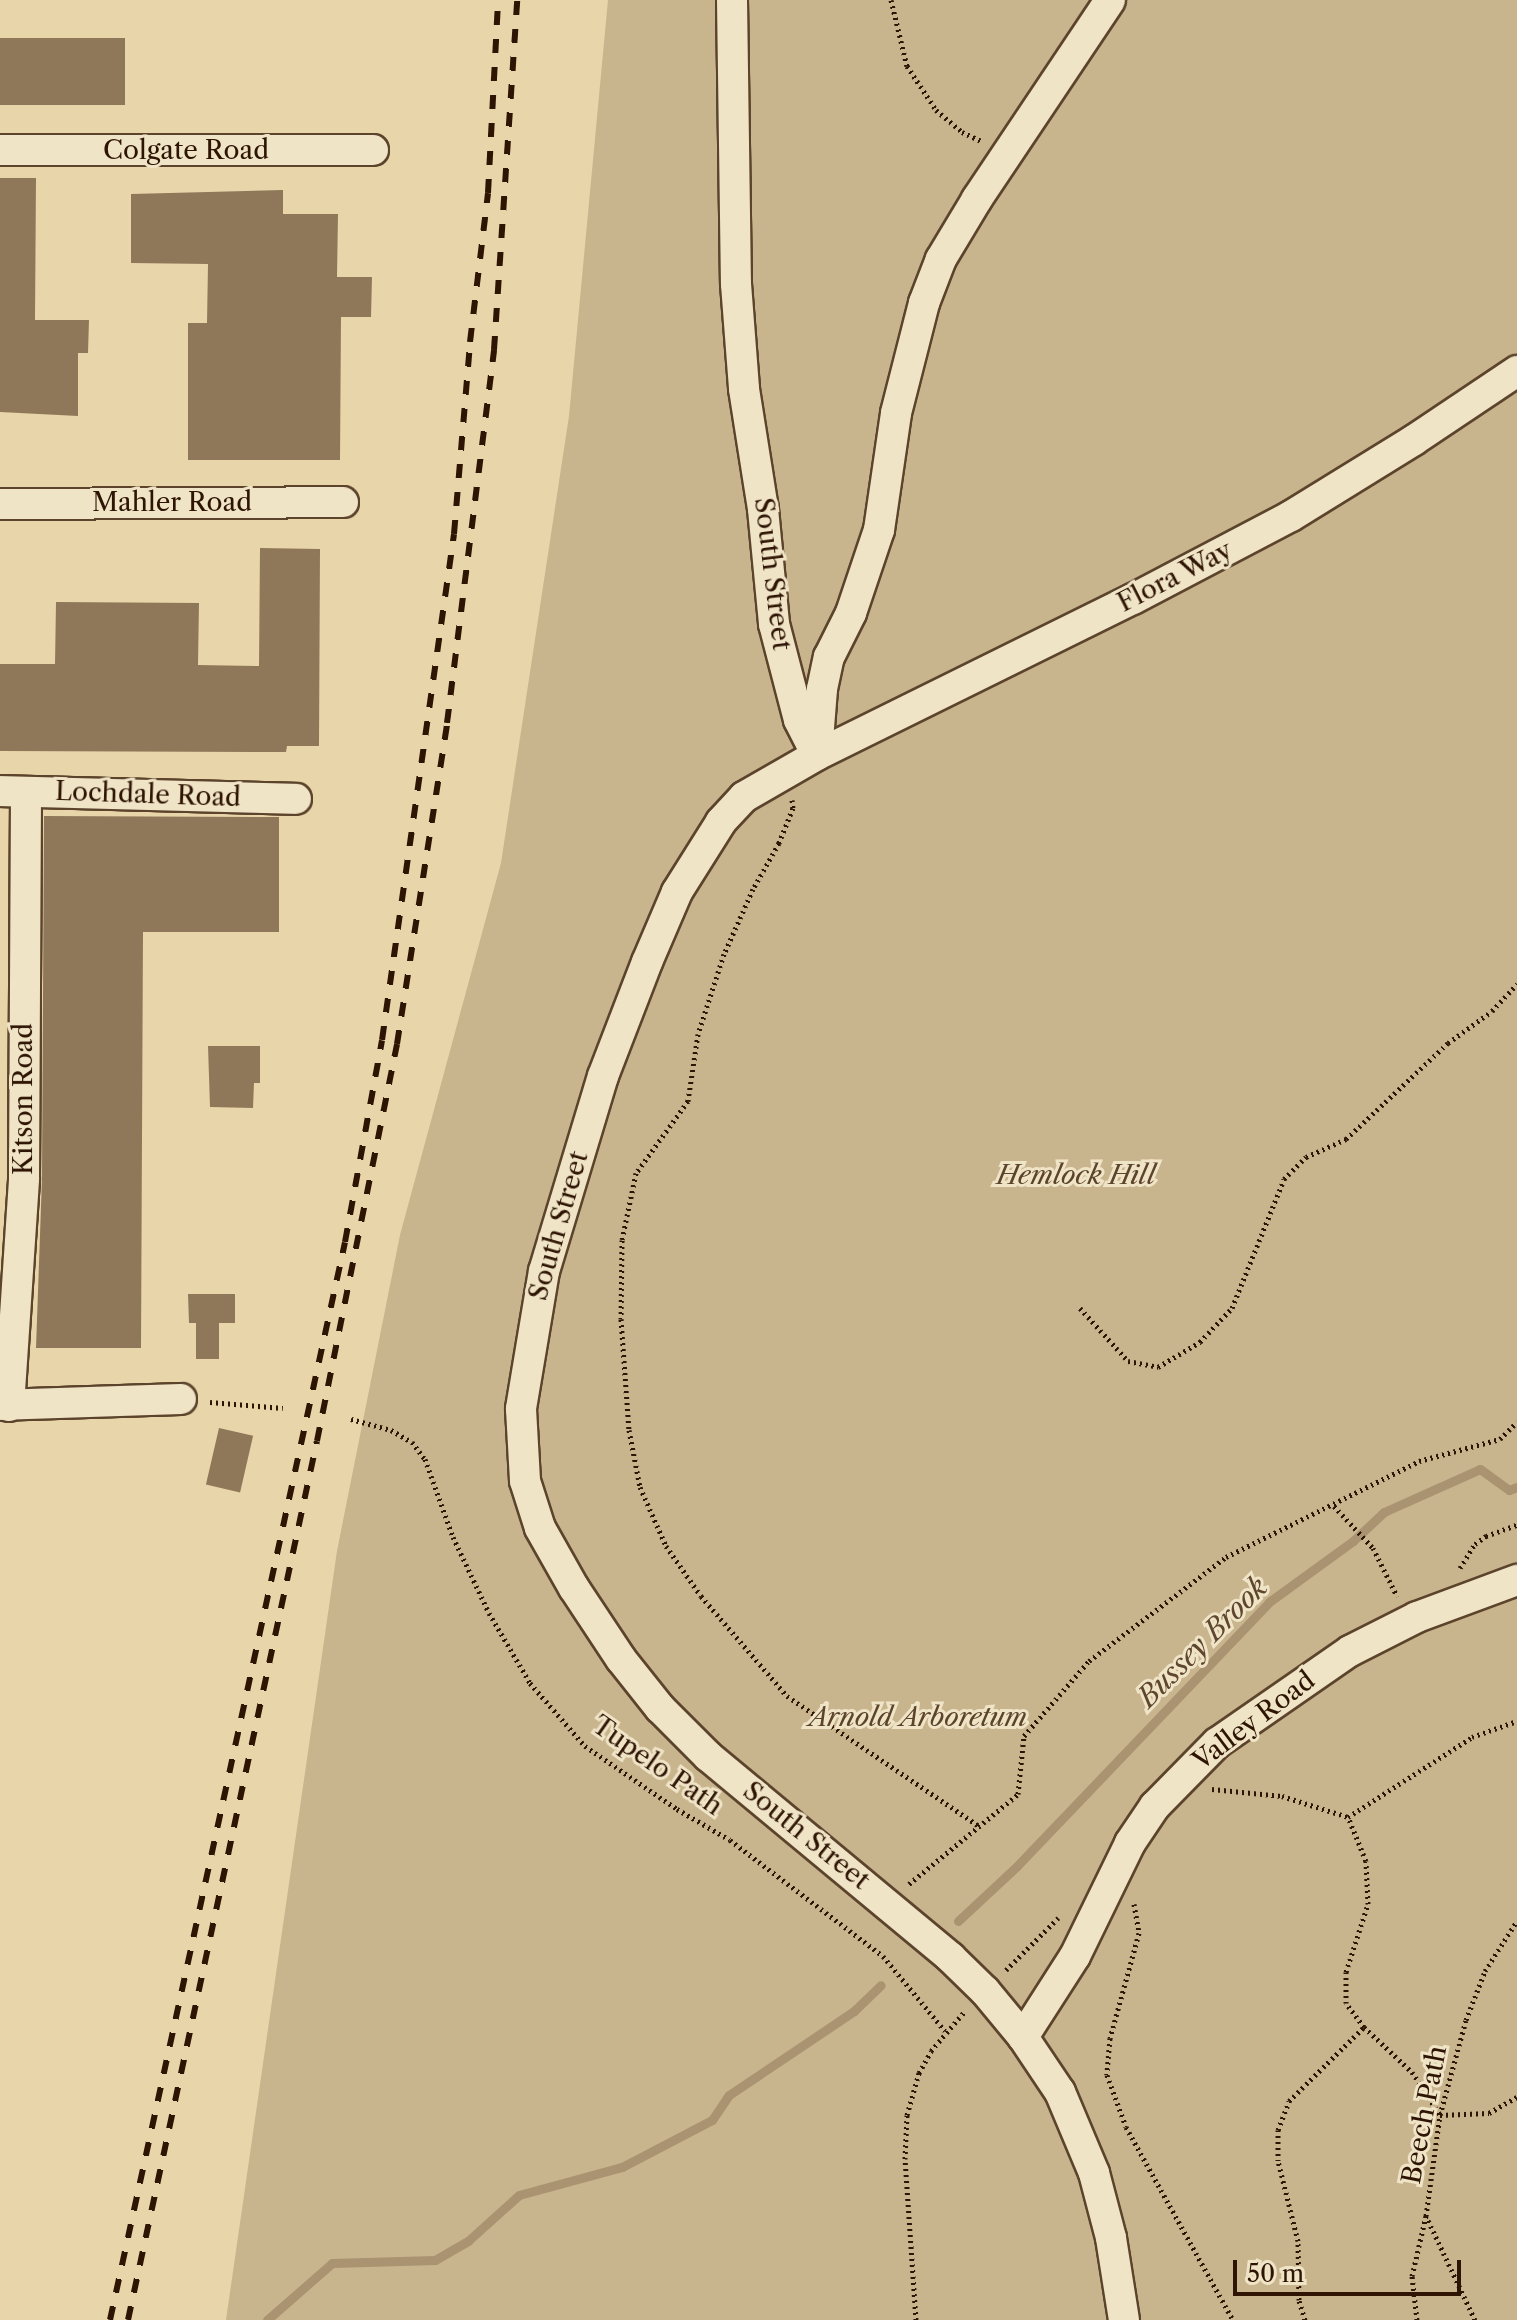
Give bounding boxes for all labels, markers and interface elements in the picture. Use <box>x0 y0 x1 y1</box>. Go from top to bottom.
street label: Colgate Road <box>103 135 269 167</box>
street label: Mahler Road <box>92 487 252 519</box>
street label: South Street <box>747 496 797 652</box>
street label: Flora Way <box>1112 535 1238 619</box>
street label: Lochdale Road <box>55 776 241 814</box>
street label: Kitson Road <box>8 1023 40 1175</box>
street label: South Street <box>523 1148 595 1304</box>
park label: Hemlock Hill <box>996 1160 1156 1192</box>
water label: Bussey Brook <box>1130 1570 1274 1714</box>
street label: Valley Road <box>1187 1665 1321 1777</box>
park label: Arnold Arboretum <box>809 1702 1027 1734</box>
street label: Tupelo Path <box>586 1710 728 1822</box>
street label: South Street <box>736 1776 876 1896</box>
street label: Beech Path <box>1396 2043 1454 2187</box>
scale bar <box>1237 2244 1465 2294</box>
text: 50 m <box>1247 2259 1304 2288</box>

